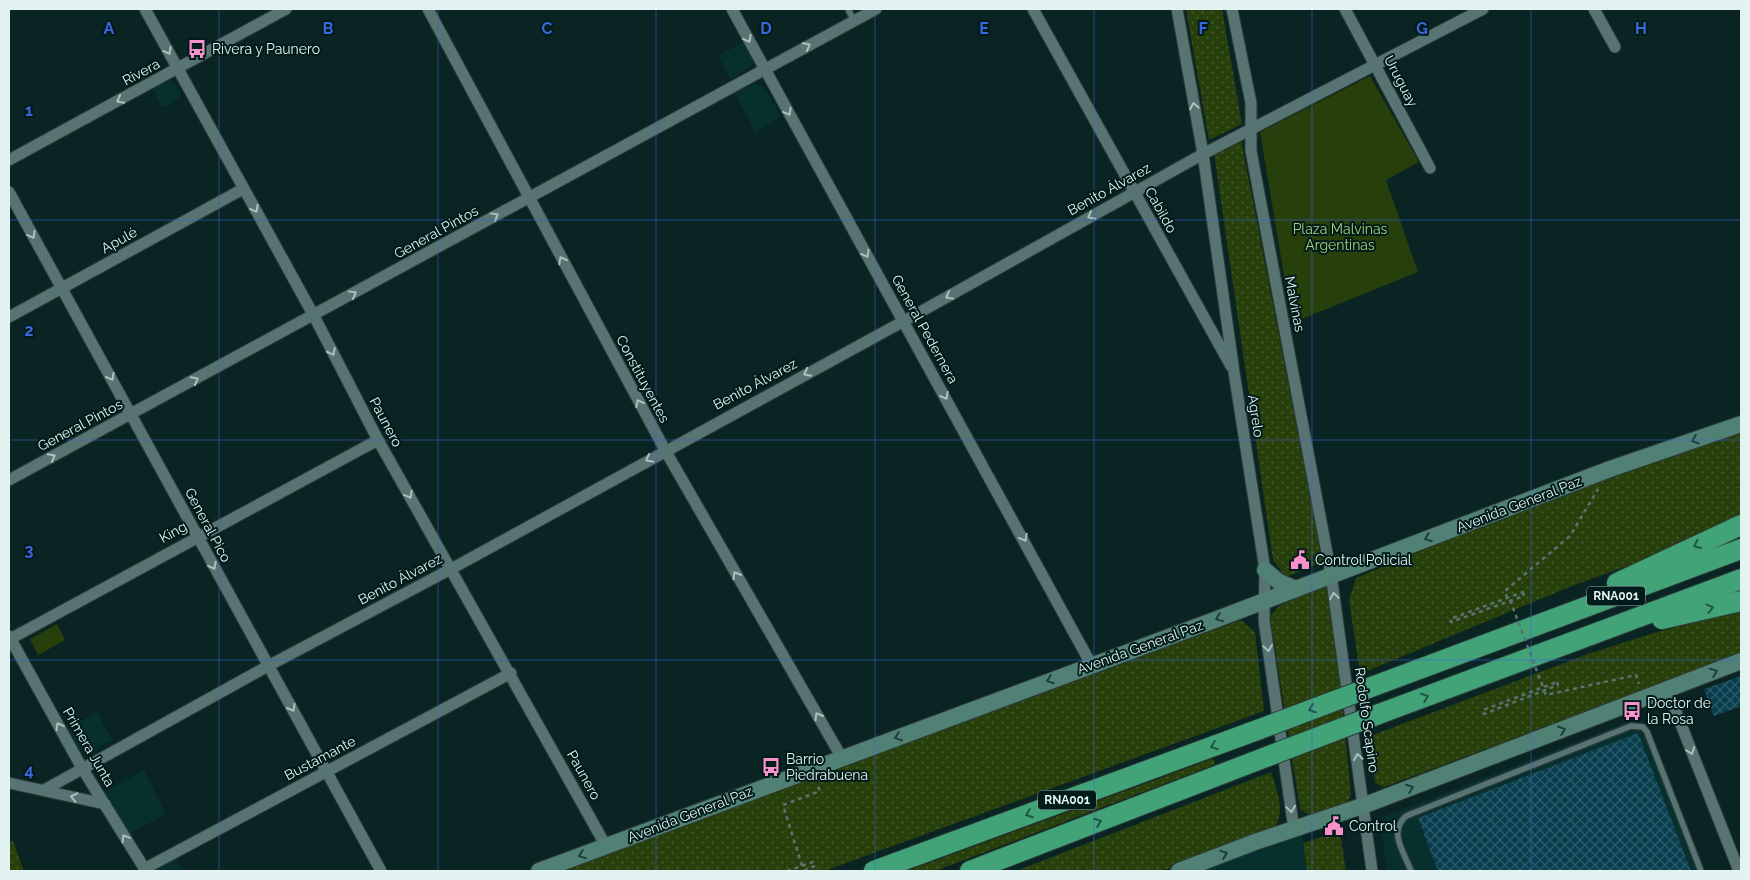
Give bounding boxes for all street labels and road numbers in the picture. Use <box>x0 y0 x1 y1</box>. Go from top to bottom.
street label: Uruguay <box>1381 53 1421 110</box>
street label: Rivera <box>120 56 162 88</box>
street label: Benito Álvarez <box>1064 159 1153 218</box>
street label: Cabildo <box>1142 184 1180 236</box>
street label: General Pintos <box>391 202 481 262</box>
street label: Apulé <box>98 224 140 256</box>
street label: General Pedernera <box>889 272 961 386</box>
street label: Malvinas <box>1282 275 1308 333</box>
street label: Constituyentes <box>613 333 673 426</box>
street label: Benito Álvarez <box>710 354 800 413</box>
street label: Paunero <box>366 394 406 450</box>
street label: Agrelo <box>1245 394 1267 438</box>
street label: General Pintos <box>35 396 125 454</box>
street label: Avenida General Paz <box>1454 473 1584 535</box>
street label: General Pico <box>182 485 234 565</box>
street label: King <box>156 518 190 546</box>
street label: Benito Álvarez <box>355 549 445 608</box>
road number: RNA001 <box>1587 586 1645 606</box>
street label: Avenida General Paz <box>1075 617 1205 677</box>
street label: Rodolfo Scapino <box>1352 666 1382 774</box>
street label: Primera Junta <box>60 705 118 789</box>
street label: Bustamante <box>282 733 358 783</box>
street label: Paunero <box>564 748 604 802</box>
street label: Avenida General Paz <box>625 783 755 845</box>
road number: RNA001 <box>1038 790 1096 810</box>

